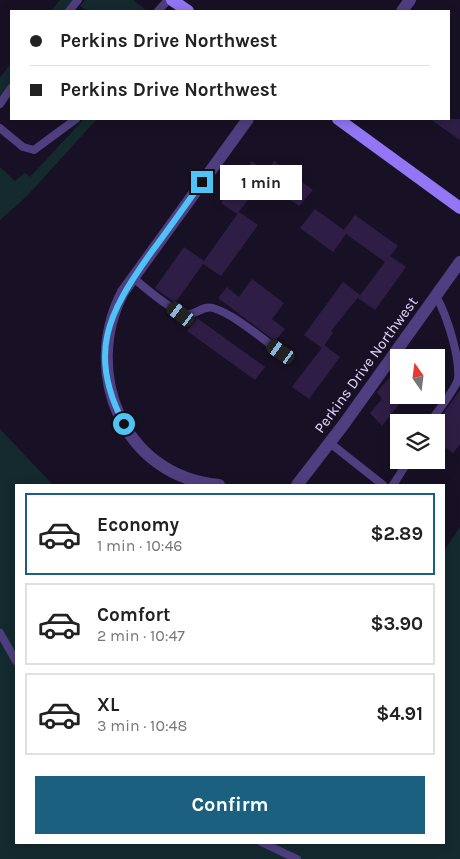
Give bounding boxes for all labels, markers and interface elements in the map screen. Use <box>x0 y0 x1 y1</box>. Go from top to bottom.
text: Perkins Drive Northwest <box>60 30 277 52</box>
text: Perkins Drive Northwest <box>60 79 277 101</box>
callout: 1 min <box>220 164 302 200</box>
route end <box>191 171 213 193</box>
text: 1 min <box>241 173 281 192</box>
street label: Perkins Drive Northwest <box>310 293 422 437</box>
car <box>164 299 197 329</box>
car <box>264 337 297 367</box>
north arrow <box>390 349 445 404</box>
map controls <box>390 349 445 469</box>
route start <box>113 413 135 435</box>
button: layers <box>390 414 445 469</box>
icon: car <box>37 512 82 557</box>
text: Economy <box>97 514 179 536</box>
text: $2.89 <box>370 523 423 545</box>
text: 1 min · 10:46 <box>97 536 183 555</box>
icon: car <box>37 602 82 647</box>
text: Comfort <box>97 604 171 626</box>
text: $3.90 <box>370 613 423 635</box>
text: 2 min · 10:47 <box>97 626 185 645</box>
icon: car <box>37 692 82 737</box>
text: XL <box>97 694 119 716</box>
text: $4.91 <box>376 703 423 725</box>
text: 3 min · 10:48 <box>97 716 187 735</box>
button: Confirm <box>35 776 425 834</box>

